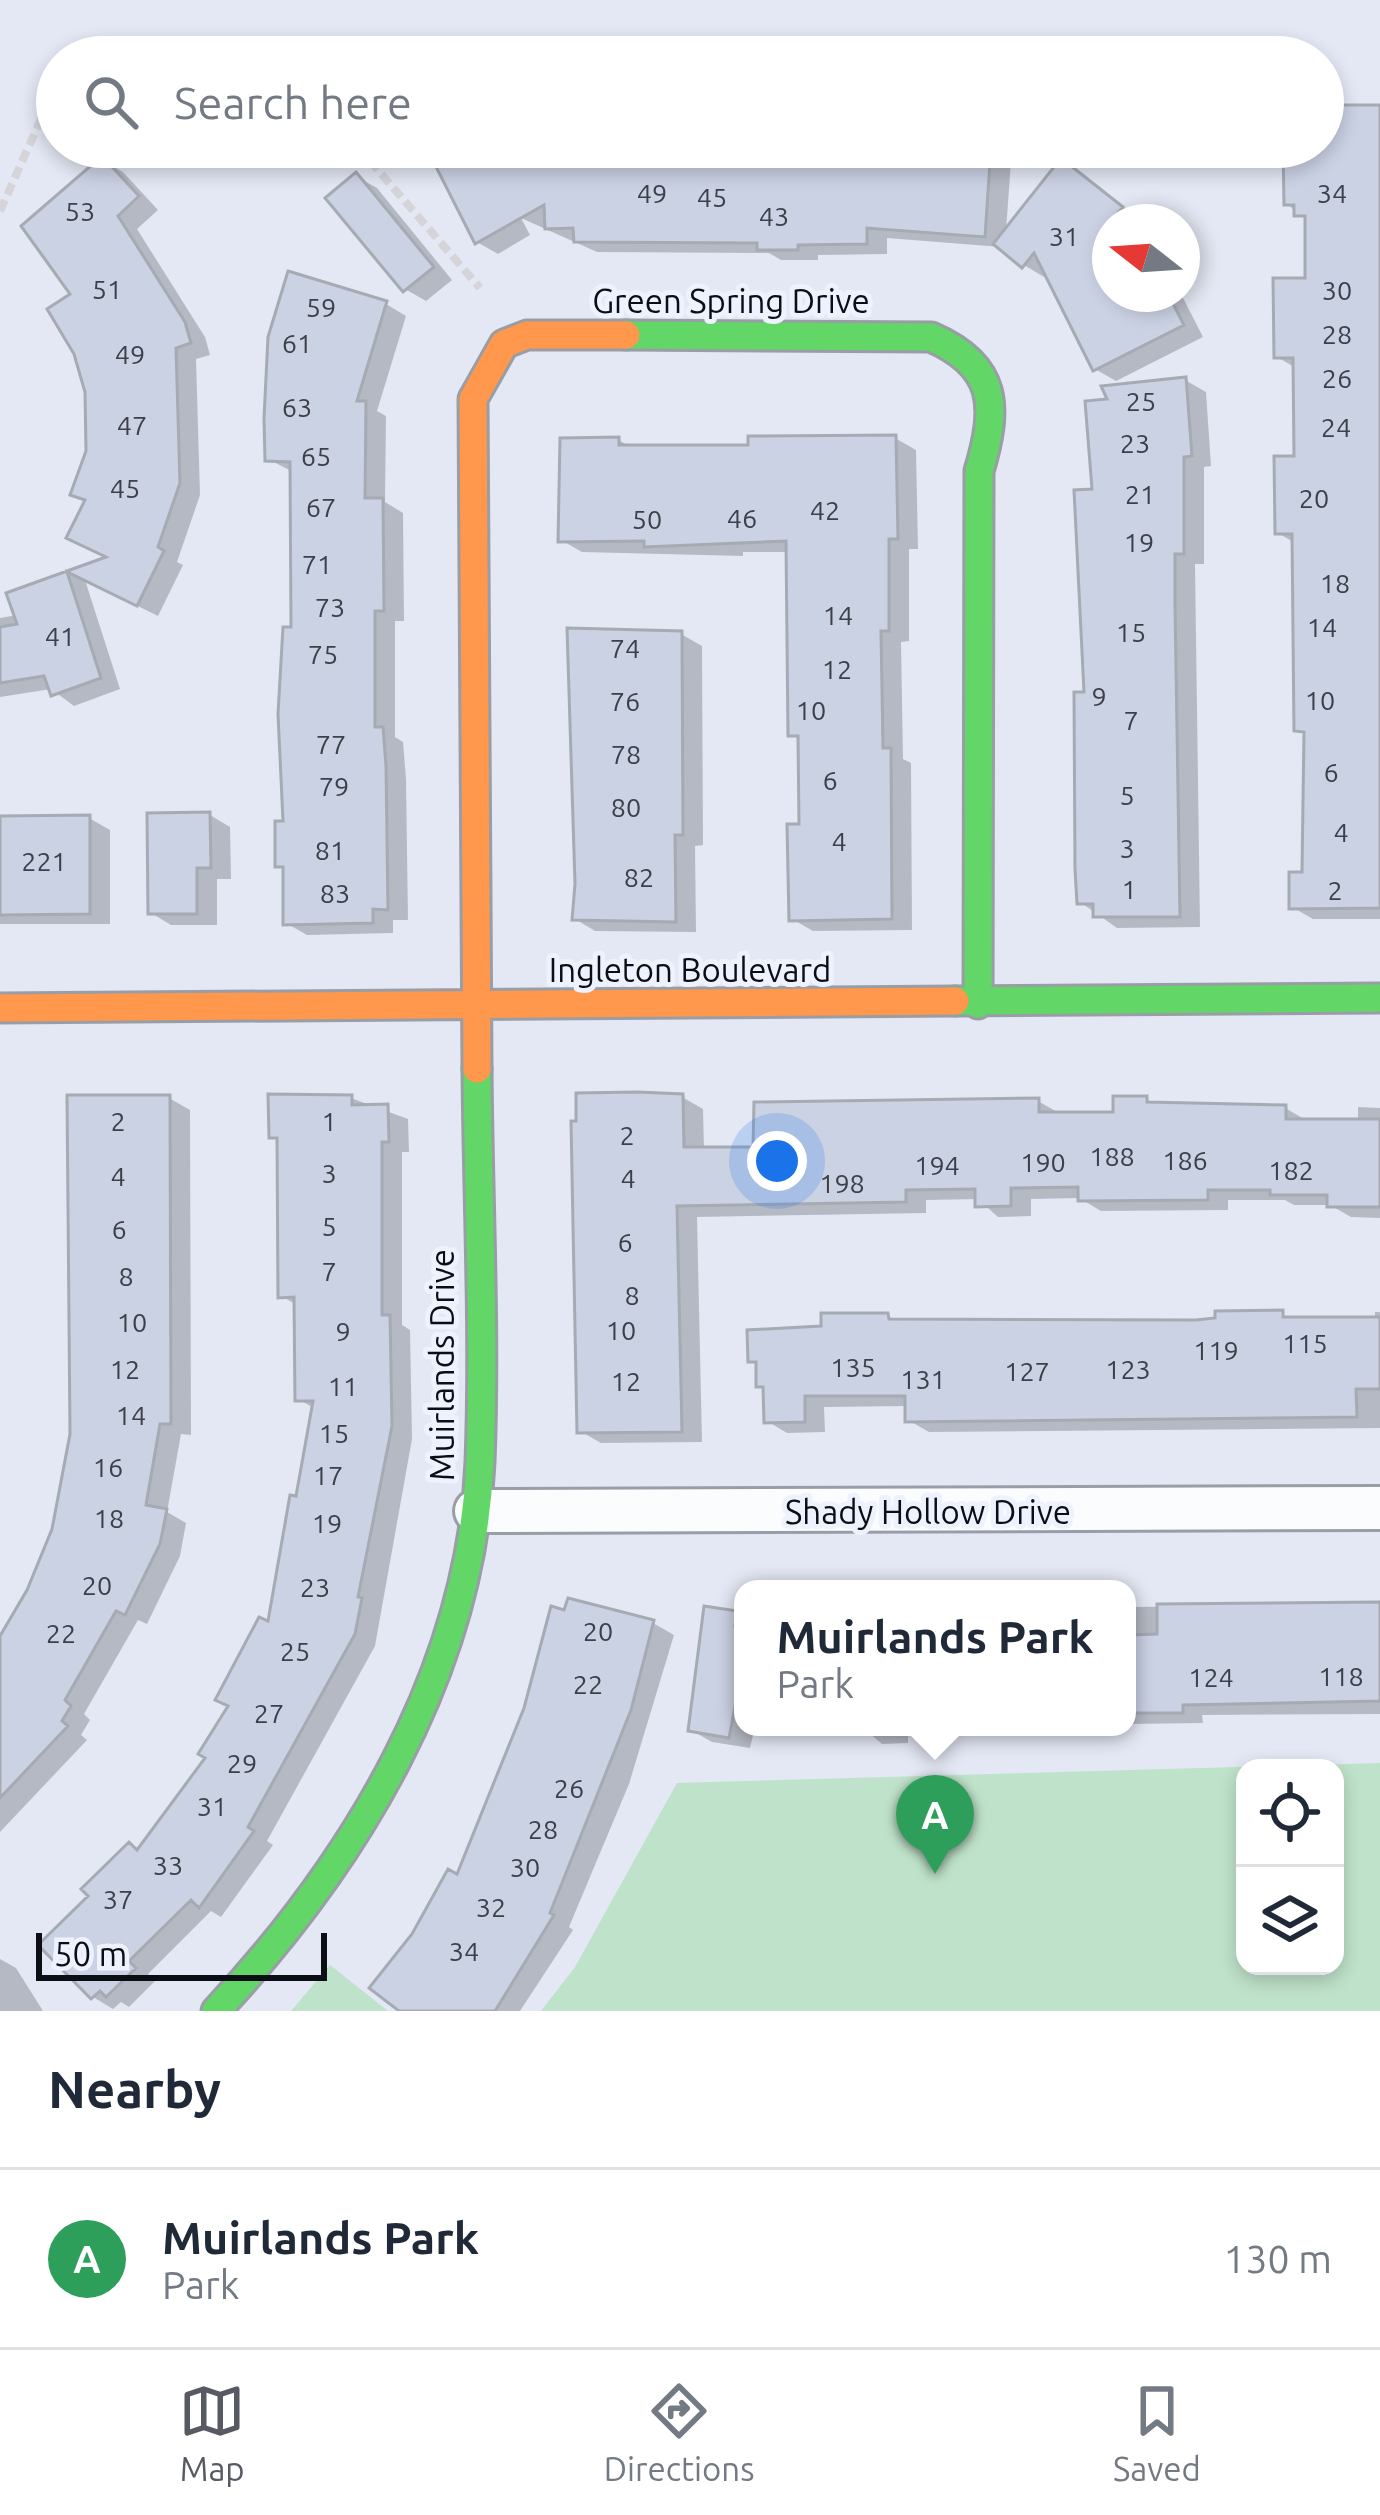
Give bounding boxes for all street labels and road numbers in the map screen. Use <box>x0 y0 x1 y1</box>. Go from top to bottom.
street label: Green Spring Drive <box>592 282 870 319</box>
street label: Ingleton Boulevard <box>549 951 831 988</box>
street label: Muirlands Drive <box>423 1249 460 1481</box>
street label: Shady Hollow Drive <box>785 1493 1071 1530</box>

